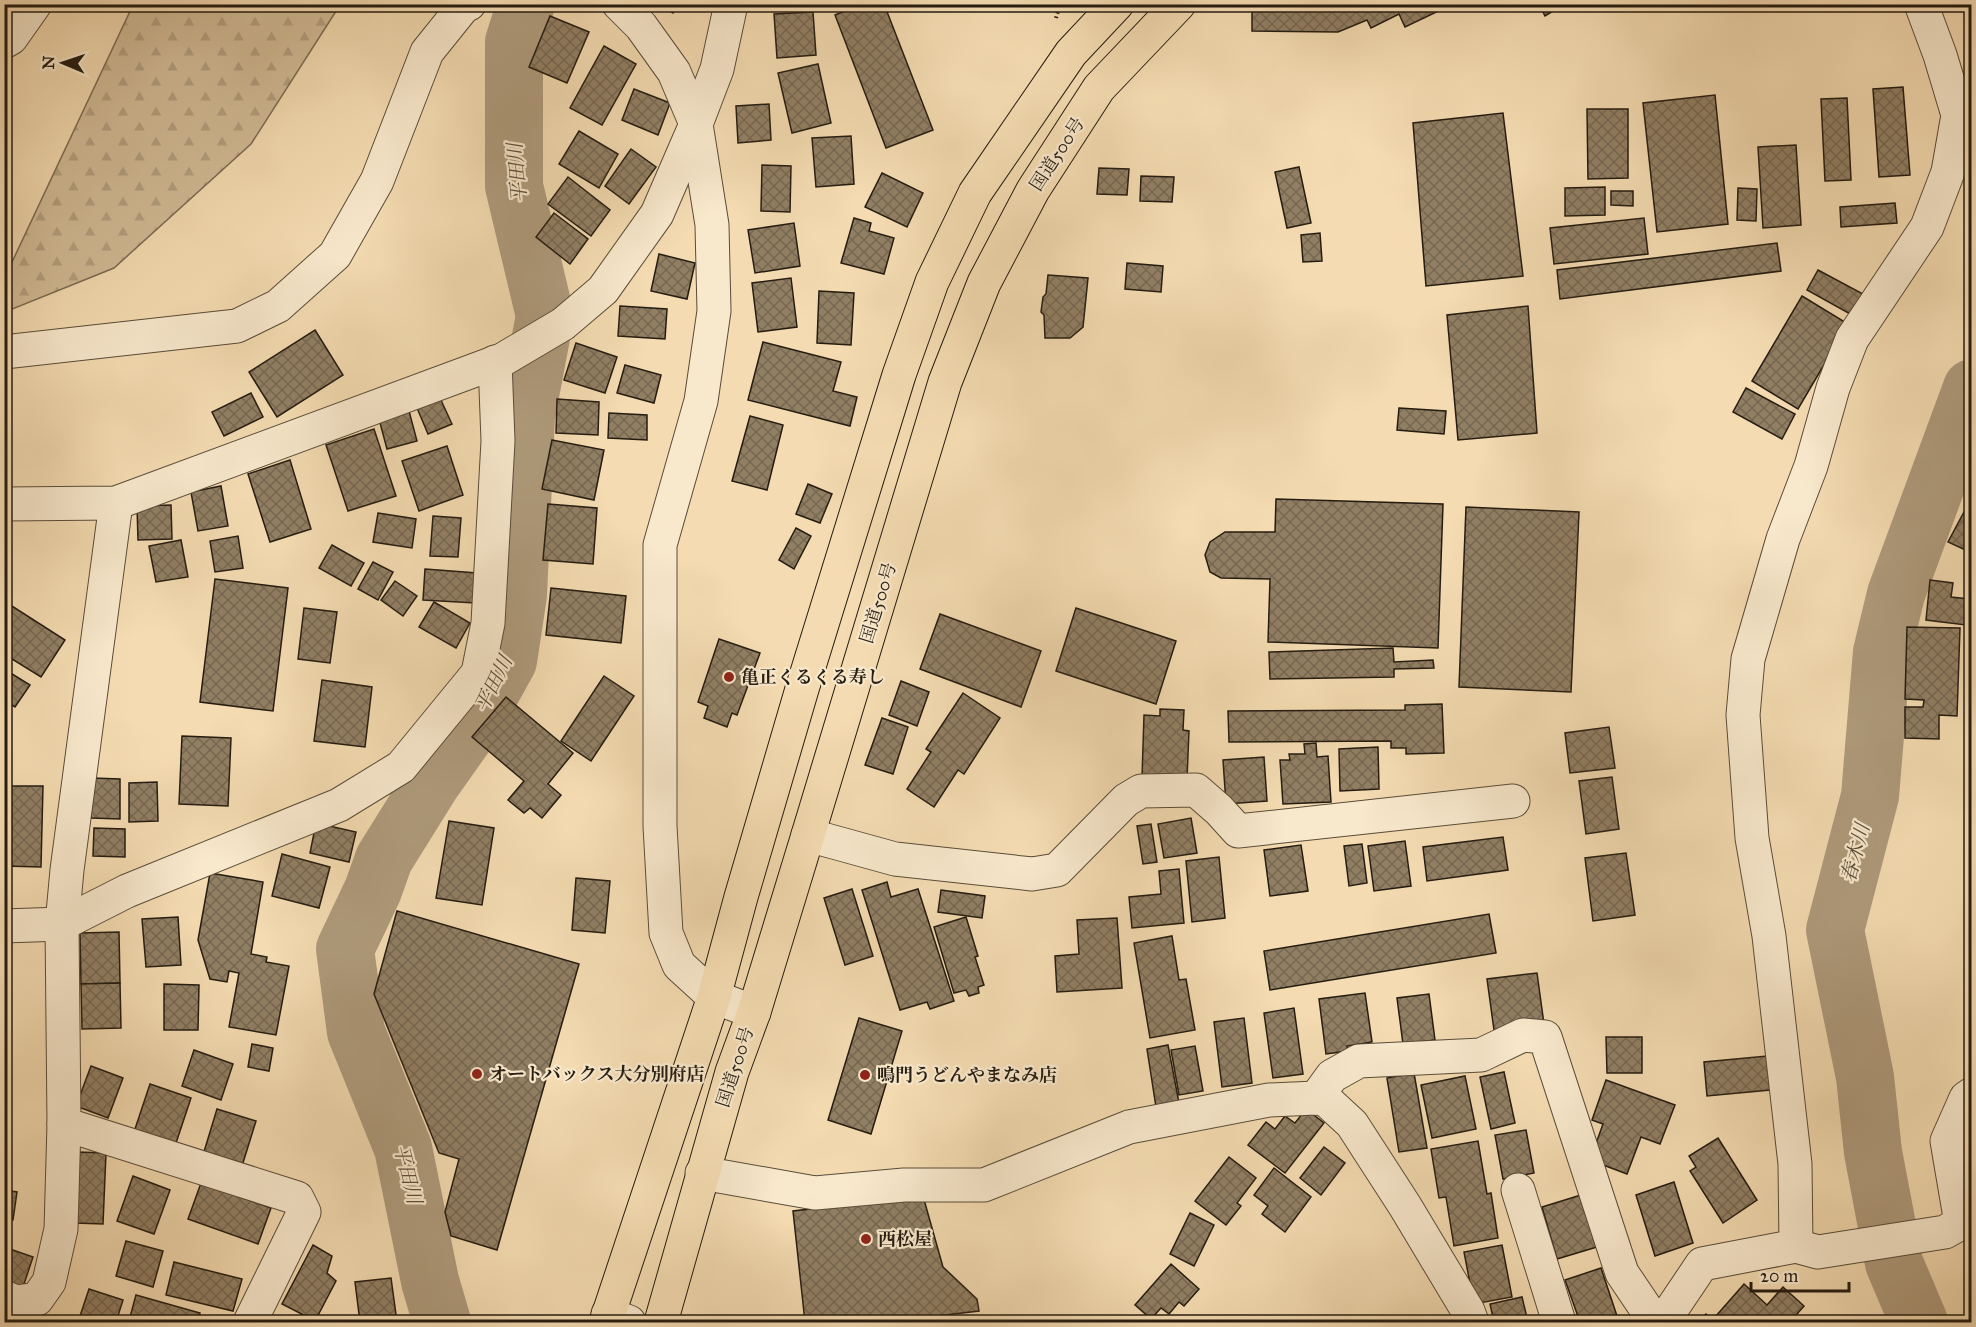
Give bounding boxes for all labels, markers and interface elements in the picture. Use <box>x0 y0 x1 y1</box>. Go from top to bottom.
north arrow <box>33 33 93 93</box>
text: N <box>39 55 58 70</box>
street label: 国道500号 <box>1025 113 1089 195</box>
water label: 平田川 <box>502 140 532 204</box>
street label: 国道500号 <box>855 560 901 646</box>
water label: 平田川 <box>469 650 518 716</box>
place label: 亀正くるくる寿し <box>741 666 885 688</box>
marker: 亀正くるくる寿し <box>722 670 736 684</box>
water label: 春木川 <box>1836 819 1875 885</box>
street label: 国道500号 <box>712 1024 758 1110</box>
place label: オートバックス大分別府店 <box>489 1063 704 1085</box>
place label: 鳴門うどんやまなみ店 <box>877 1064 1057 1086</box>
marker: オートバックス大分別府店 <box>470 1067 484 1081</box>
marker: 鳴門うどんやまなみ店 <box>858 1068 872 1082</box>
water label: 平田川 <box>389 1142 427 1208</box>
place label: 西松屋 <box>878 1228 932 1250</box>
marker: 西松屋 <box>859 1232 873 1246</box>
scale bar <box>1751 1255 1848 1293</box>
text: 20 m <box>1760 1265 1798 1287</box>

